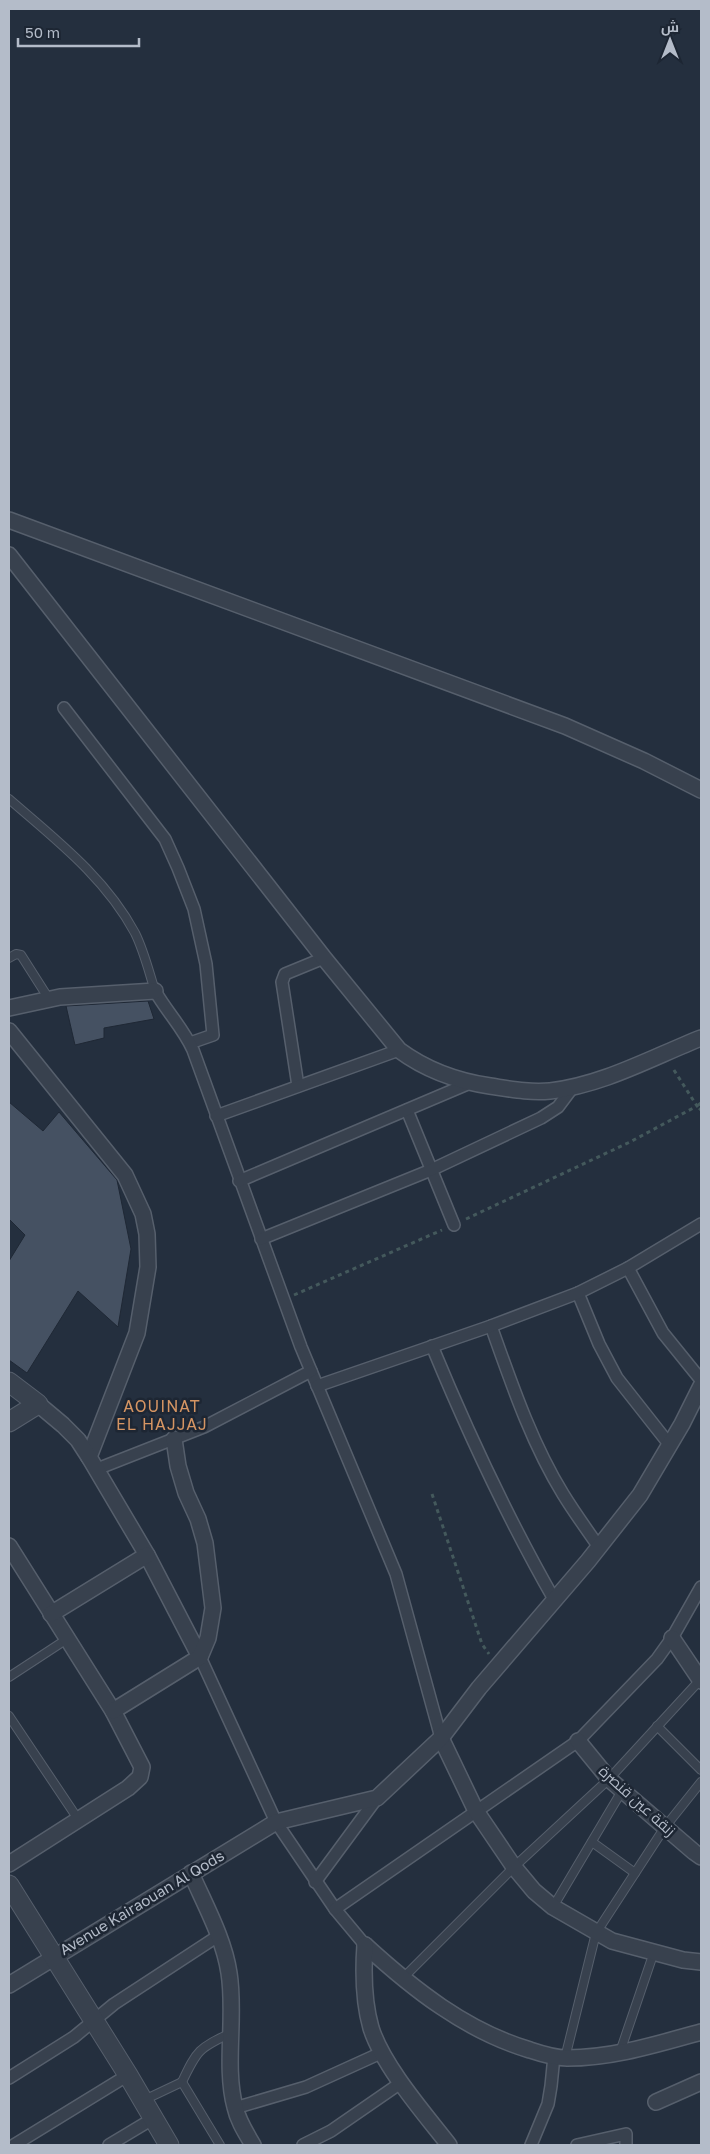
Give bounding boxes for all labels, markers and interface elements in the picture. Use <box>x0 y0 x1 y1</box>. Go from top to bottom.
scale bar <box>18 15 139 47</box>
north arrow <box>645 15 695 65</box>
text: ش <box>661 18 679 36</box>
text: 50 m <box>25 23 60 41</box>
district label: AOUINAT EL HAJJAJ <box>116 1396 208 1434</box>
street label: زنقة عين قنصرة <box>594 1761 680 1841</box>
street label: Avenue Kairaouan Al Qods <box>56 1846 227 1958</box>

